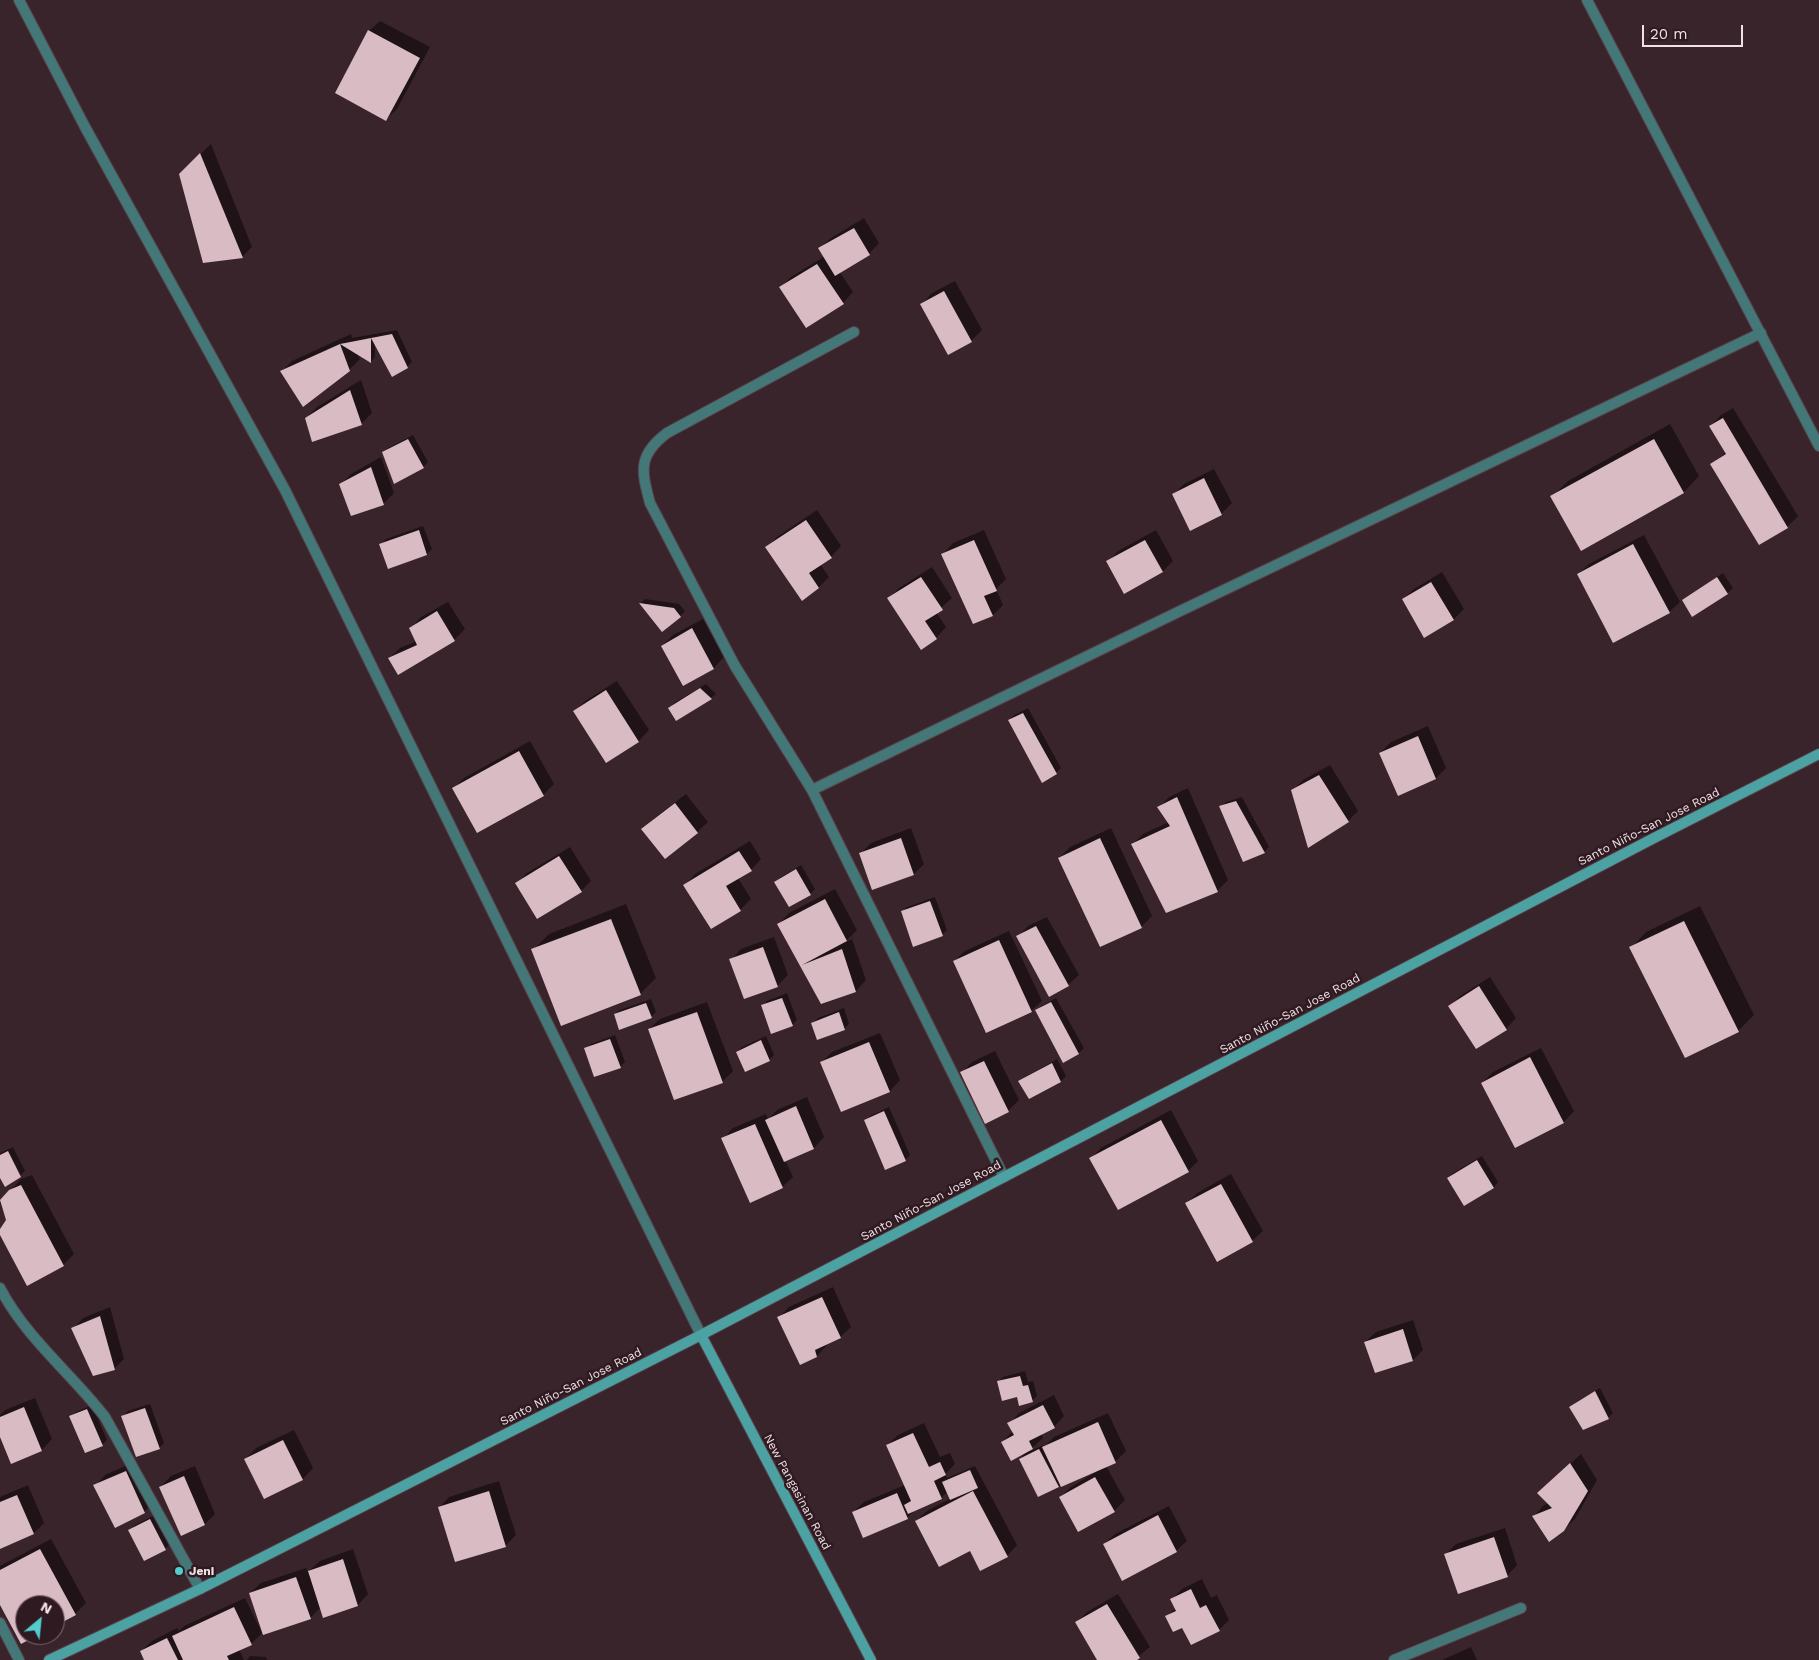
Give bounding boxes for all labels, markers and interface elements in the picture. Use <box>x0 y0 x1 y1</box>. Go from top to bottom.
scale bar <box>1644 15 1745 47</box>
text: 20 m <box>1650 25 1688 43</box>
street label: Santo Niño-San Jose Road <box>1576 785 1722 869</box>
street label: Santo Niño-San Jose Road <box>1217 971 1363 1057</box>
street label: Santo Niño-San Jose Road <box>858 1158 1004 1244</box>
street label: Santo Niño-San Jose Road <box>498 1345 644 1429</box>
street label: New Pangasinan Road <box>760 1432 834 1552</box>
place label: Jeni <box>189 1564 214 1578</box>
marker: Jeni <box>173 1565 185 1577</box>
north arrow <box>15 1595 65 1645</box>
text: N <box>38 1598 55 1617</box>

